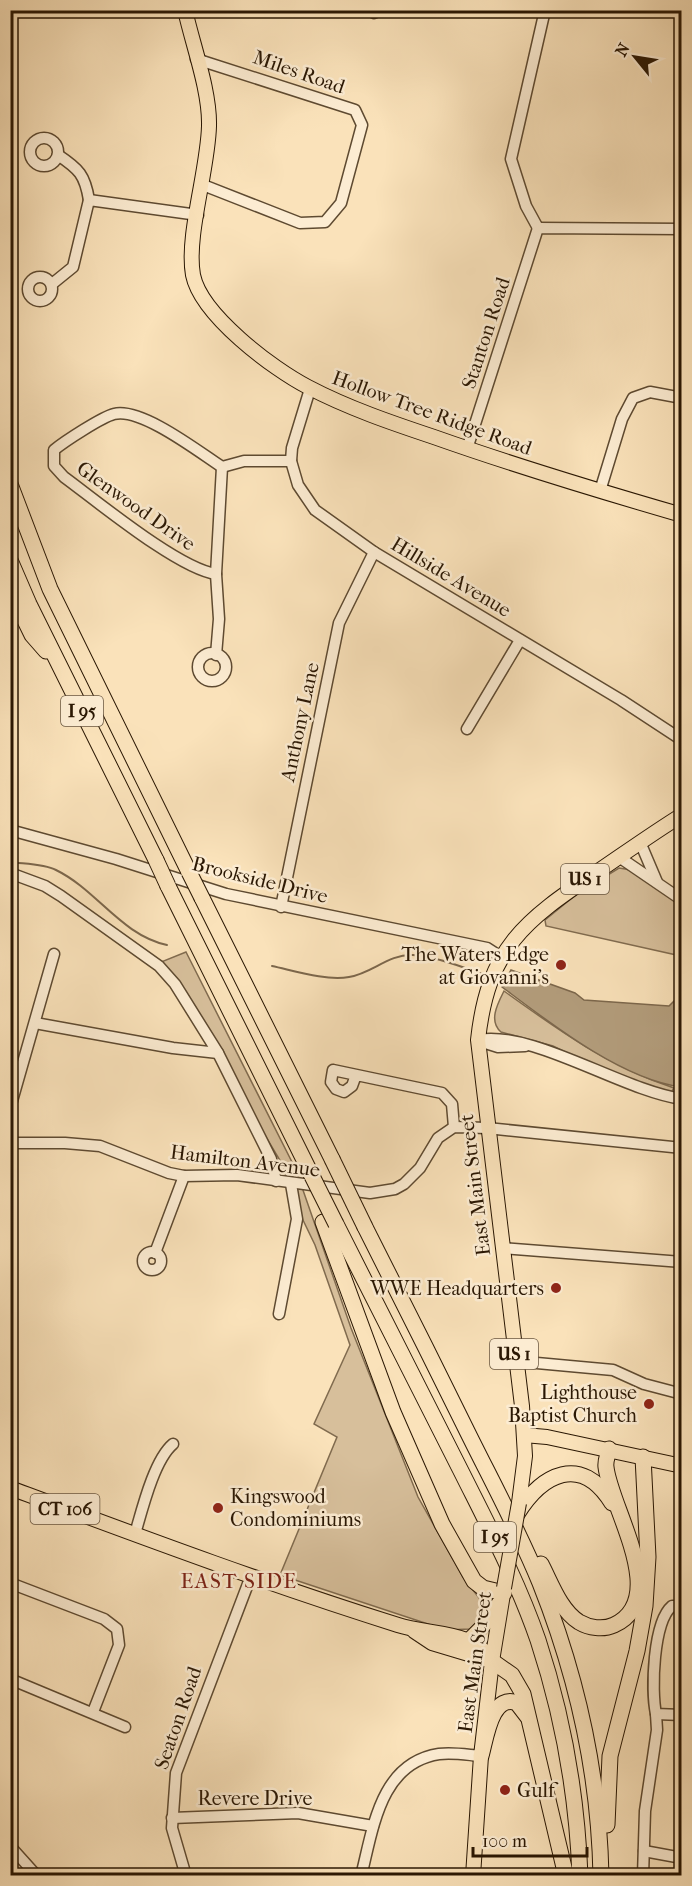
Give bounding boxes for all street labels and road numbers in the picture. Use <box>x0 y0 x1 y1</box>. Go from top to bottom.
street label: Miles Road <box>250 46 349 99</box>
street label: Stanton Road <box>457 273 515 392</box>
street label: Hollow Tree Ridge Road <box>329 366 536 460</box>
street label: Glenwood Drive <box>72 457 200 555</box>
street label: Hillside Avenue <box>387 532 515 622</box>
street label: Anthony Lane <box>276 660 324 785</box>
road number: I 95 <box>61 696 103 726</box>
street label: Brookside Drive <box>190 852 330 908</box>
road number: US 1 <box>561 864 609 894</box>
street label: East Main Street <box>455 1113 495 1257</box>
street label: Hamilton Avenue <box>169 1140 321 1182</box>
road number: US 1 <box>490 1339 538 1369</box>
road number: CT 106 <box>31 1494 100 1524</box>
road number: I 95 <box>474 1522 516 1552</box>
street label: East Main Street <box>454 1590 496 1734</box>
street label: Seaton Road <box>150 1663 207 1772</box>
street label: Revere Drive <box>198 1787 313 1810</box>

